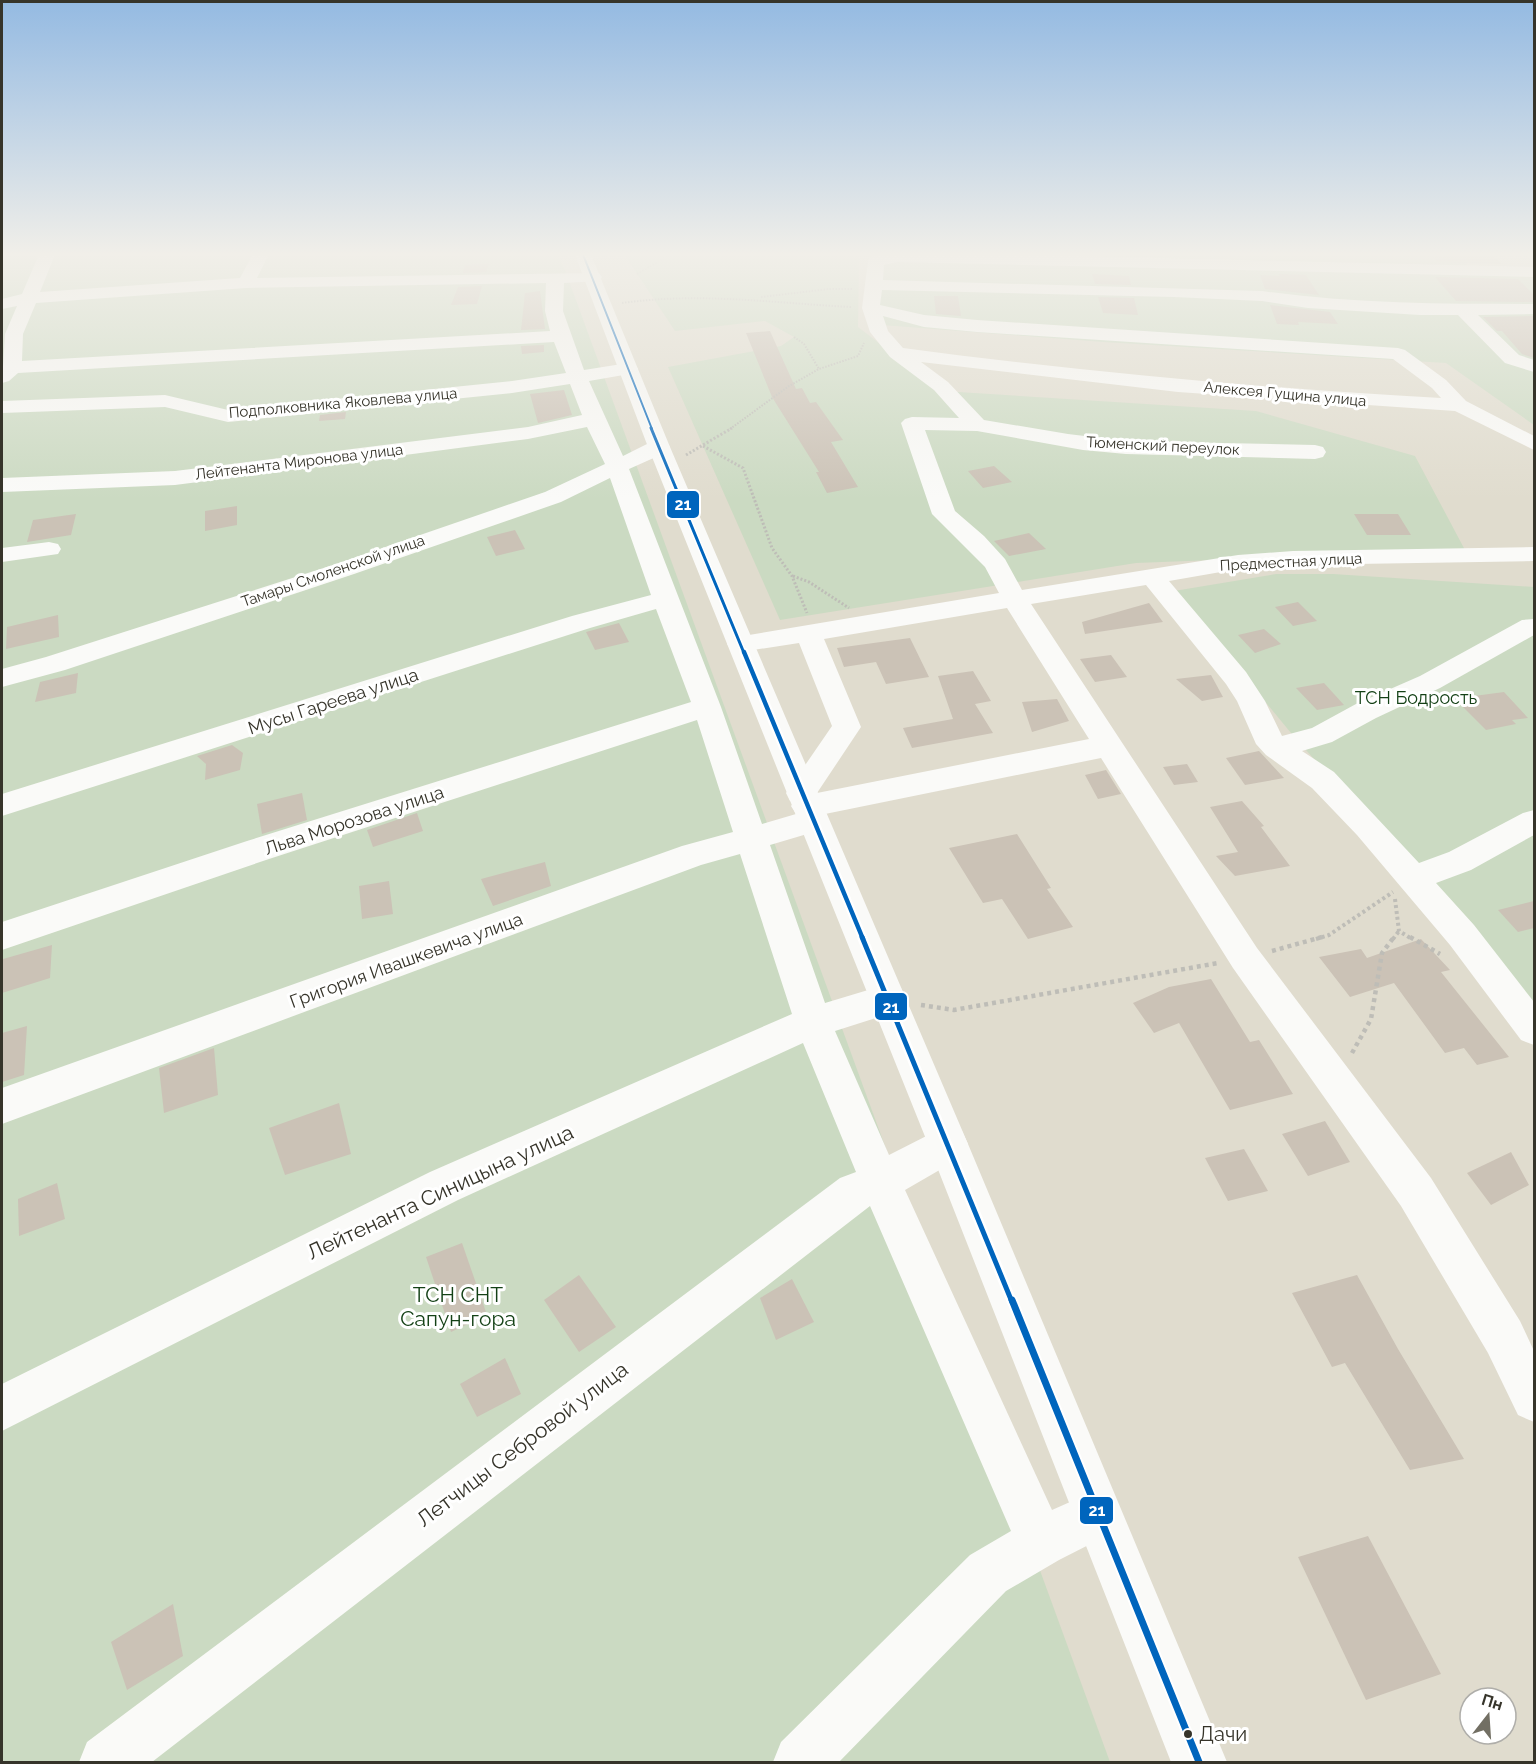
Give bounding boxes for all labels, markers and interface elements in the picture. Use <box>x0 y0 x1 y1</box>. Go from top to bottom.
street label: Алексея Гущина улица <box>1203 378 1367 410</box>
street label: Подполковника Яковлева улица <box>228 384 458 422</box>
street label: Тюменский переулок <box>1086 433 1240 459</box>
street label: Лейтенанта Миронова улица <box>194 440 404 484</box>
line badge: 21 <box>666 490 700 519</box>
text: 21 <box>675 495 692 514</box>
street label: Тамары Смоленской улица <box>239 531 427 611</box>
street label: Предместная улица <box>1219 549 1363 575</box>
street label: Мусы Гареева улица <box>245 664 421 738</box>
park label: ТСН Бодрость <box>1355 687 1478 708</box>
street label: Льва Морозова улица <box>262 781 446 859</box>
street label: Григория Ивашкевича улица <box>287 908 525 1012</box>
line badge: 21 <box>874 992 908 1021</box>
text: 21 <box>883 998 900 1017</box>
street label: Лейтенанта Синицына улица <box>303 1119 577 1265</box>
park label: ТСН СНТ Сапун-гора <box>400 1282 516 1331</box>
street label: Летчицы Себровой улица <box>411 1356 633 1532</box>
line badge: 21 <box>1079 1496 1114 1525</box>
text: 21 <box>1089 1501 1106 1520</box>
north arrow <box>1458 1686 1518 1746</box>
text: Пн <box>1479 1690 1505 1714</box>
place label: Дачи <box>1199 1722 1247 1746</box>
marker: Дачи <box>1182 1728 1194 1740</box>

